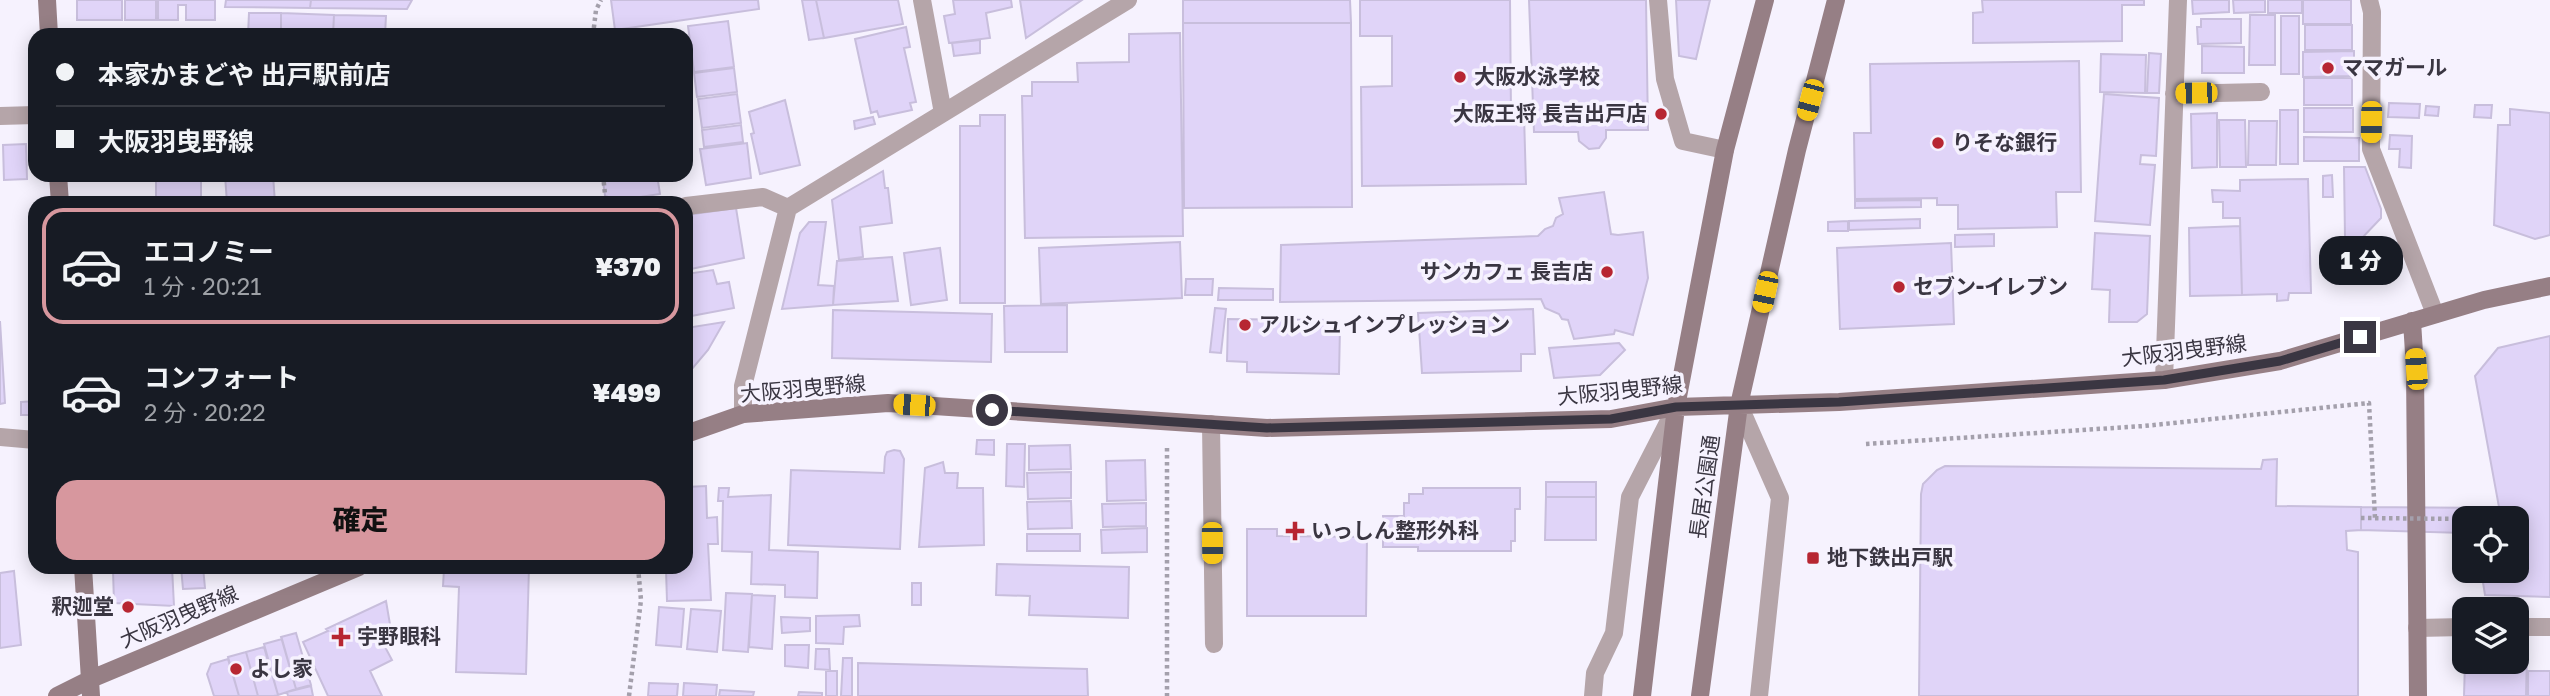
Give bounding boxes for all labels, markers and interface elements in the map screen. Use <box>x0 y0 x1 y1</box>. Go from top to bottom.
place label: ママガール <box>2342 54 2447 80</box>
text: 本家かまどや 出戸駅前店 <box>98 59 391 90</box>
marker: ママガール <box>2320 60 2336 76</box>
place label: 大阪水泳学校 <box>1474 63 1600 89</box>
marker: 大阪水泳学校 <box>1452 69 1468 85</box>
car <box>1795 77 1826 123</box>
car <box>2175 82 2218 104</box>
place label: 大阪王将 長吉出戸店 <box>1453 100 1647 126</box>
car <box>2361 101 2382 143</box>
marker: 大阪王将 長吉出戸店 <box>1653 106 1669 122</box>
text: 大阪羽曳野線 <box>98 126 254 157</box>
place label: りそな銀行 <box>1952 129 2057 155</box>
marker: りそな銀行 <box>1930 135 1946 151</box>
icon: car <box>60 235 123 298</box>
text: エコノミー <box>144 236 274 267</box>
callout: 1 分 <box>2318 236 2402 284</box>
text: 1 分 <box>2341 246 2381 274</box>
text: ¥370 <box>595 251 661 282</box>
place label: サンカフェ 長吉店 <box>1420 258 1593 284</box>
marker: サンカフェ 長吉店 <box>1599 264 1615 280</box>
car <box>1751 269 1780 315</box>
text: 1 分 · 20:21 <box>144 272 261 300</box>
place label: セブン-イレブン <box>1913 273 2068 299</box>
marker: セブン-イレブン <box>1891 279 1907 295</box>
place label: アルシュインプレッション <box>1259 311 1510 337</box>
marker: アルシュインプレッション <box>1237 317 1253 333</box>
route end <box>2344 321 2376 353</box>
street label: 大阪羽曳野線 <box>2120 329 2248 371</box>
car <box>2405 347 2428 391</box>
icon: car <box>60 361 123 424</box>
text: コンフォート <box>144 362 299 393</box>
street label: 大阪羽曳野線 <box>739 370 867 406</box>
street label: 大阪羽曳野線 <box>1556 370 1684 410</box>
text: ¥499 <box>592 377 661 408</box>
car <box>893 393 936 417</box>
route start <box>976 394 1008 426</box>
text: 2 分 · 20:22 <box>144 398 266 426</box>
street label: 長居公園通 <box>1684 433 1724 541</box>
button: 確定 <box>56 480 665 560</box>
map controls <box>2452 506 2529 674</box>
button: locate <box>2452 506 2529 583</box>
place label: いっしん整形外科 <box>1311 517 1479 543</box>
marker: いっしん整形外科 <box>1285 521 1305 541</box>
car <box>1202 522 1223 564</box>
place label: 地下鉄出戸駅 <box>1827 544 1953 570</box>
marker: 地下鉄出戸駅 <box>1805 550 1821 566</box>
street label: 大阪羽曳野線 <box>116 579 242 653</box>
place label: 釈迦堂 <box>51 593 114 619</box>
button: layers <box>2452 597 2529 674</box>
marker: 釈迦堂 <box>120 599 136 615</box>
place label: 宇野眼科 <box>357 623 441 649</box>
marker: 宇野眼科 <box>331 627 351 647</box>
place label: よし家 <box>250 655 313 681</box>
marker: よし家 <box>228 661 244 677</box>

